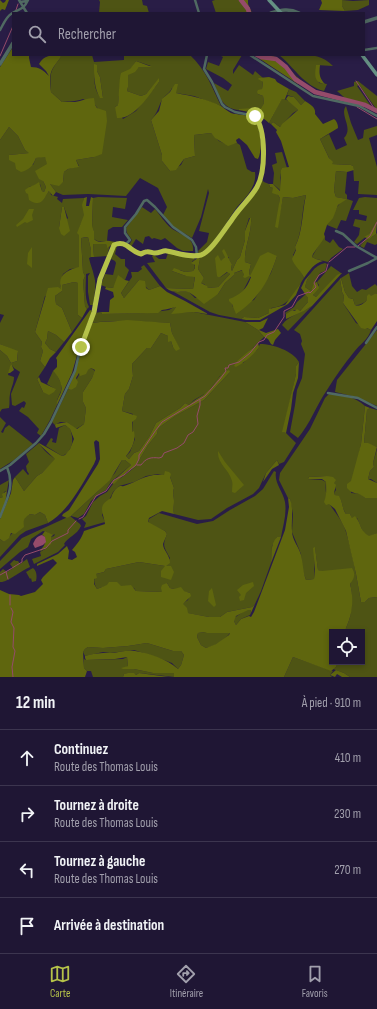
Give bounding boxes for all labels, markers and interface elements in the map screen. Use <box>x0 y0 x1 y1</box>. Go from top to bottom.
search box <box>12 12 365 56</box>
icon: search <box>26 23 48 45</box>
text: Rechercher <box>58 25 116 44</box>
route start <box>246 107 264 125</box>
route end <box>72 338 90 356</box>
map controls <box>329 629 365 665</box>
button: locate <box>329 629 365 665</box>
text: 12 min <box>16 693 55 713</box>
text: À pied · 910 m <box>302 695 361 711</box>
text: Continuez <box>54 740 108 759</box>
icon: ahead <box>16 747 38 769</box>
text: 410 m <box>335 750 361 766</box>
text: Route des Thomas Louis <box>54 759 158 775</box>
text: Tournez à droite <box>54 796 139 815</box>
icon: right <box>16 803 38 825</box>
text: 230 m <box>334 806 361 822</box>
text: Route des Thomas Louis <box>54 815 158 831</box>
text: Tournez à gauche <box>54 852 145 871</box>
icon: left <box>16 859 38 881</box>
text: 270 m <box>334 862 361 878</box>
text: Route des Thomas Louis <box>54 871 158 887</box>
icon: arrive <box>16 915 38 937</box>
text: Arrivée à destination <box>54 916 164 935</box>
tab: Carte <box>49 963 71 1000</box>
tab: Itinéraire <box>170 963 203 1000</box>
tab: Favoris <box>302 963 328 1000</box>

